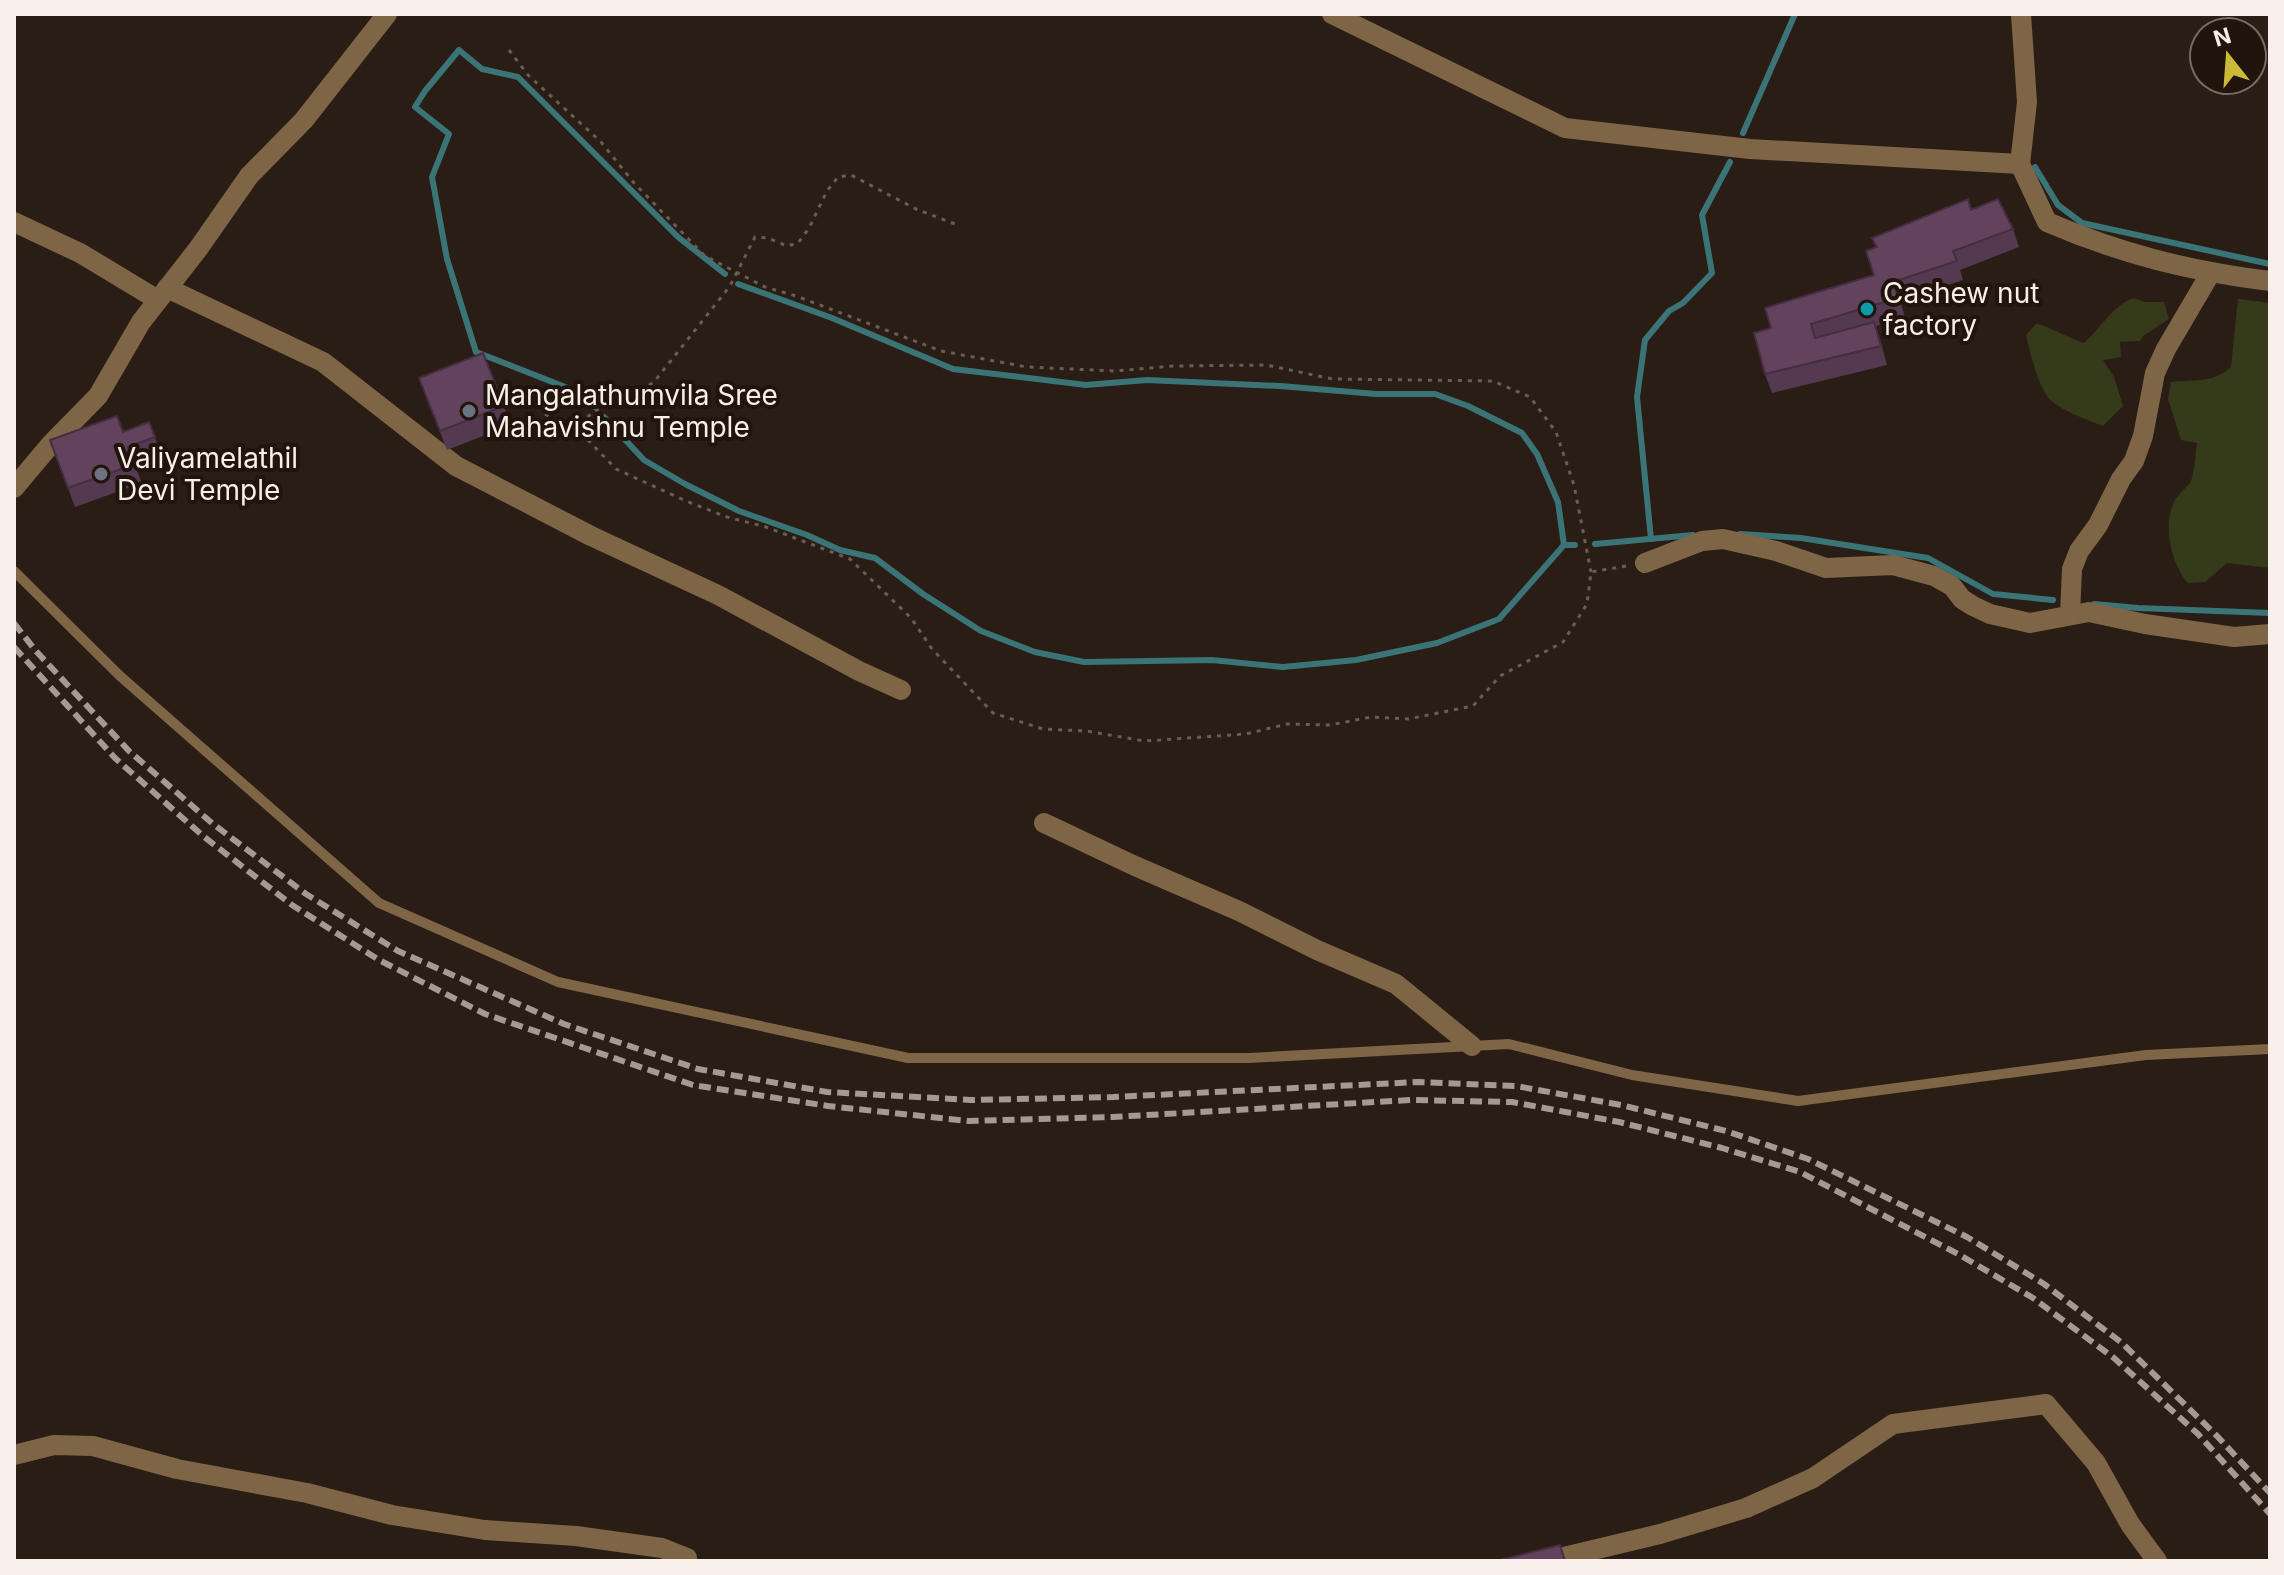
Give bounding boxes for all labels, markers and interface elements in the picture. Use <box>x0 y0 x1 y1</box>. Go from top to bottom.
north arrow <box>2188 16 2268 96</box>
text: N <box>2210 22 2234 52</box>
place label: Cashew nut factory <box>1883 276 2039 342</box>
marker: Cashew nut factory <box>1858 300 1876 318</box>
place label: Mangalathumvila Sree Mahavishnu Temple <box>485 378 778 444</box>
marker: Mangalathumvila Sree Mahavishnu Temple <box>460 402 478 420</box>
place label: Valiyamelathil Devi Temple <box>117 441 298 507</box>
marker: Valiyamelathil Devi Temple <box>92 465 110 483</box>

